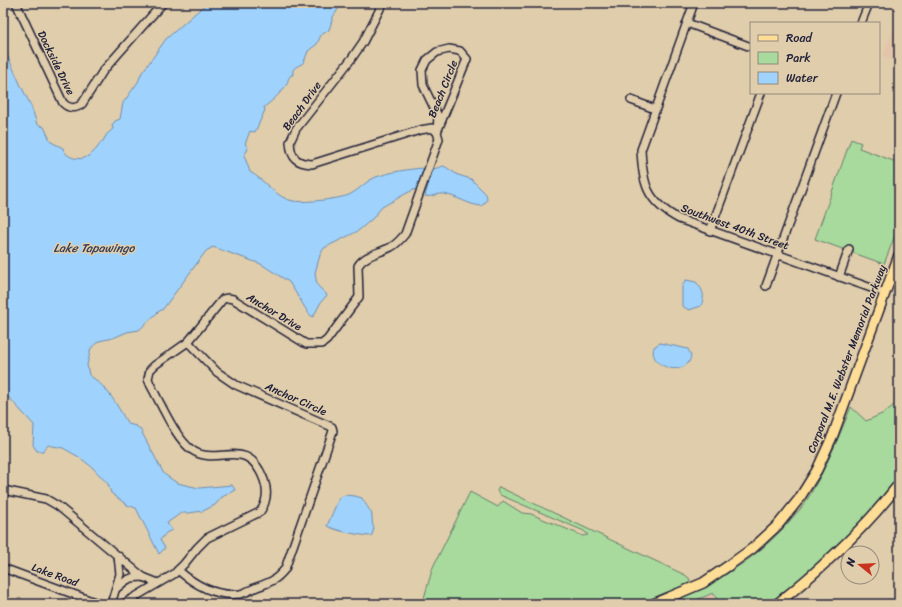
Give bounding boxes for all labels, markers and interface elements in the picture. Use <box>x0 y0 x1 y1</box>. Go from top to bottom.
legend <box>750 22 880 94</box>
street label: Dockside Drive <box>32 27 80 99</box>
text: Road <box>786 27 813 49</box>
text: Park <box>786 47 811 69</box>
street label: Beach Circle <box>423 57 463 121</box>
text: Water <box>786 67 819 89</box>
street label: Beach Drive <box>278 77 327 135</box>
street label: Southwest 40th Street <box>678 199 792 255</box>
water label: Lake Tapawingo <box>54 237 136 259</box>
street label: Corporal M.E. Webster Memorial Parkway <box>802 262 892 456</box>
street label: Anchor Drive <box>242 287 306 336</box>
street label: Anchor Circle <box>261 377 331 421</box>
north arrow <box>840 545 880 585</box>
text: N <box>840 555 861 570</box>
street label: Lake Road <box>29 558 82 593</box>

